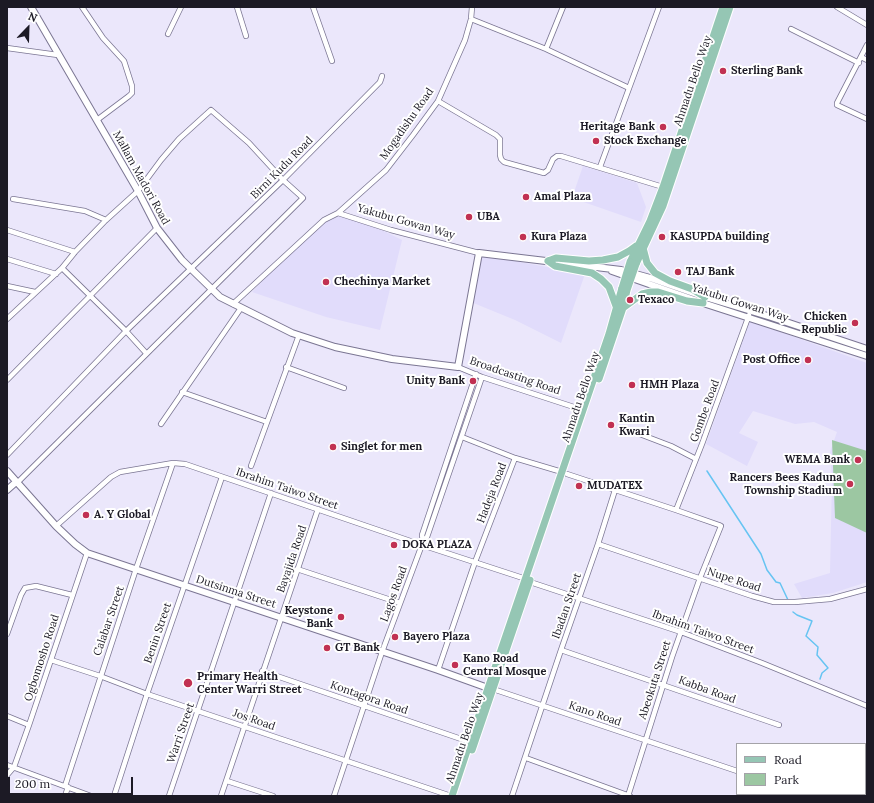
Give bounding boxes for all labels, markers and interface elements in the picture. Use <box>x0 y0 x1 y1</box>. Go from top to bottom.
north arrow <box>8 8 48 48</box>
text: N <box>26 9 39 25</box>
street label: Ahmadu Bello Way <box>671 34 715 128</box>
place label: Sterling Bank <box>731 64 803 78</box>
marker: Sterling Bank <box>718 66 728 76</box>
street label: Mogadishu Road <box>377 86 437 162</box>
place label: Heritage Bank <box>580 120 655 134</box>
marker: Heritage Bank <box>658 122 668 132</box>
street label: Mallam Madori Road <box>110 129 172 227</box>
street label: Birni Kudu Road <box>248 134 316 202</box>
place label: Stock Exchange <box>604 134 686 148</box>
marker: Stock Exchange <box>591 136 601 146</box>
place label: Amal Plaza <box>534 190 591 204</box>
marker: Amal Plaza <box>521 192 531 202</box>
street label: Yakubu Gowan Way <box>356 202 456 242</box>
place label: UBA <box>477 210 500 224</box>
marker: UBA <box>464 212 474 222</box>
place label: Kura Plaza <box>531 230 587 244</box>
place label: KASUPDA building <box>670 230 769 244</box>
marker: Kura Plaza <box>518 232 528 242</box>
marker: KASUPDA building <box>657 232 667 242</box>
place label: TAJ Bank <box>686 265 735 279</box>
marker: TAJ Bank <box>673 267 683 277</box>
place label: Chechinya Market <box>334 275 430 289</box>
marker: Chechinya Market <box>321 277 331 287</box>
street label: Yakubu Gowan Way <box>690 281 790 325</box>
place label: Texaco <box>638 293 674 307</box>
marker: Texaco <box>625 295 635 305</box>
place label: Chicken Republic <box>801 310 847 336</box>
marker: Chicken Republic <box>850 318 860 328</box>
street label: Ahmadu Bello Way <box>559 350 603 444</box>
place label: Post Office <box>743 353 800 367</box>
street label: Broadcasting Road <box>468 354 562 398</box>
marker: Post Office <box>803 355 813 365</box>
place label: Unity Bank <box>406 374 465 388</box>
marker: Unity Bank <box>468 376 478 386</box>
place label: HMH Plaza <box>640 378 699 392</box>
street label: Gombe Road <box>688 378 722 444</box>
marker: HMH Plaza <box>627 380 637 390</box>
place label: Kantin Kwari <box>619 412 655 438</box>
marker: Kantin Kwari <box>606 420 616 430</box>
place label: Singlet for men <box>341 440 422 454</box>
marker: Singlet for men <box>328 442 338 452</box>
place label: WEMA Bank <box>784 453 850 467</box>
marker: WEMA Bank <box>853 455 863 465</box>
street label: Hadeja Road <box>474 461 510 525</box>
street label: Ibrahim Taiwo Street <box>234 465 340 513</box>
place label: Rancers Bees Kaduna Township Stadium <box>730 471 842 497</box>
place label: MUDATEX <box>587 479 643 493</box>
marker: Rancers Bees Kaduna Township Stadium <box>845 479 855 489</box>
marker: MUDATEX <box>574 481 584 491</box>
place label: A. Y Global <box>94 508 150 522</box>
marker: A. Y Global <box>81 510 91 520</box>
street label: Bayajida Road <box>274 524 310 594</box>
place label: DOKA PLAZA <box>402 538 472 552</box>
marker: DOKA PLAZA <box>389 540 399 550</box>
street label: Lagos Road <box>378 564 410 624</box>
street label: Nupe Road <box>705 565 763 595</box>
street label: Ibadan Street <box>550 571 584 641</box>
street label: Dutsinma Street <box>194 573 278 611</box>
street label: Calabar Street <box>91 584 127 658</box>
street label: Benin Street <box>141 601 175 665</box>
place label: Keystone Bank <box>284 604 333 630</box>
street label: Ibrahim Taiwo Street <box>650 607 756 657</box>
marker: Keystone Bank <box>336 612 346 622</box>
street label: Ogbomosho Road <box>22 613 62 703</box>
place label: Bayero Plaza <box>403 630 470 644</box>
marker: Bayero Plaza <box>390 632 400 642</box>
street label: Abeokuta Street <box>636 639 674 721</box>
place label: GT Bank <box>335 641 380 655</box>
marker: GT Bank <box>322 643 332 653</box>
place label: Kano Road Central Mosque <box>463 652 546 678</box>
marker: Kano Road Central Mosque <box>450 660 460 670</box>
place label: Primary Health Center Warri Street <box>197 670 302 696</box>
street label: Kabba Road <box>677 674 737 706</box>
marker: Primary Health Center Warri Street <box>182 677 194 689</box>
street label: Kontagora Road <box>328 678 410 718</box>
street label: Ahmadu Bello Way <box>443 691 487 785</box>
street label: Kano Road <box>567 699 623 729</box>
street label: Warri Street <box>165 701 197 765</box>
street label: Jos Road <box>231 707 277 733</box>
legend <box>736 743 866 795</box>
text: Road <box>774 752 802 767</box>
scale bar <box>10 769 135 795</box>
text: Park <box>774 772 799 787</box>
text: 200 m <box>15 776 50 791</box>

